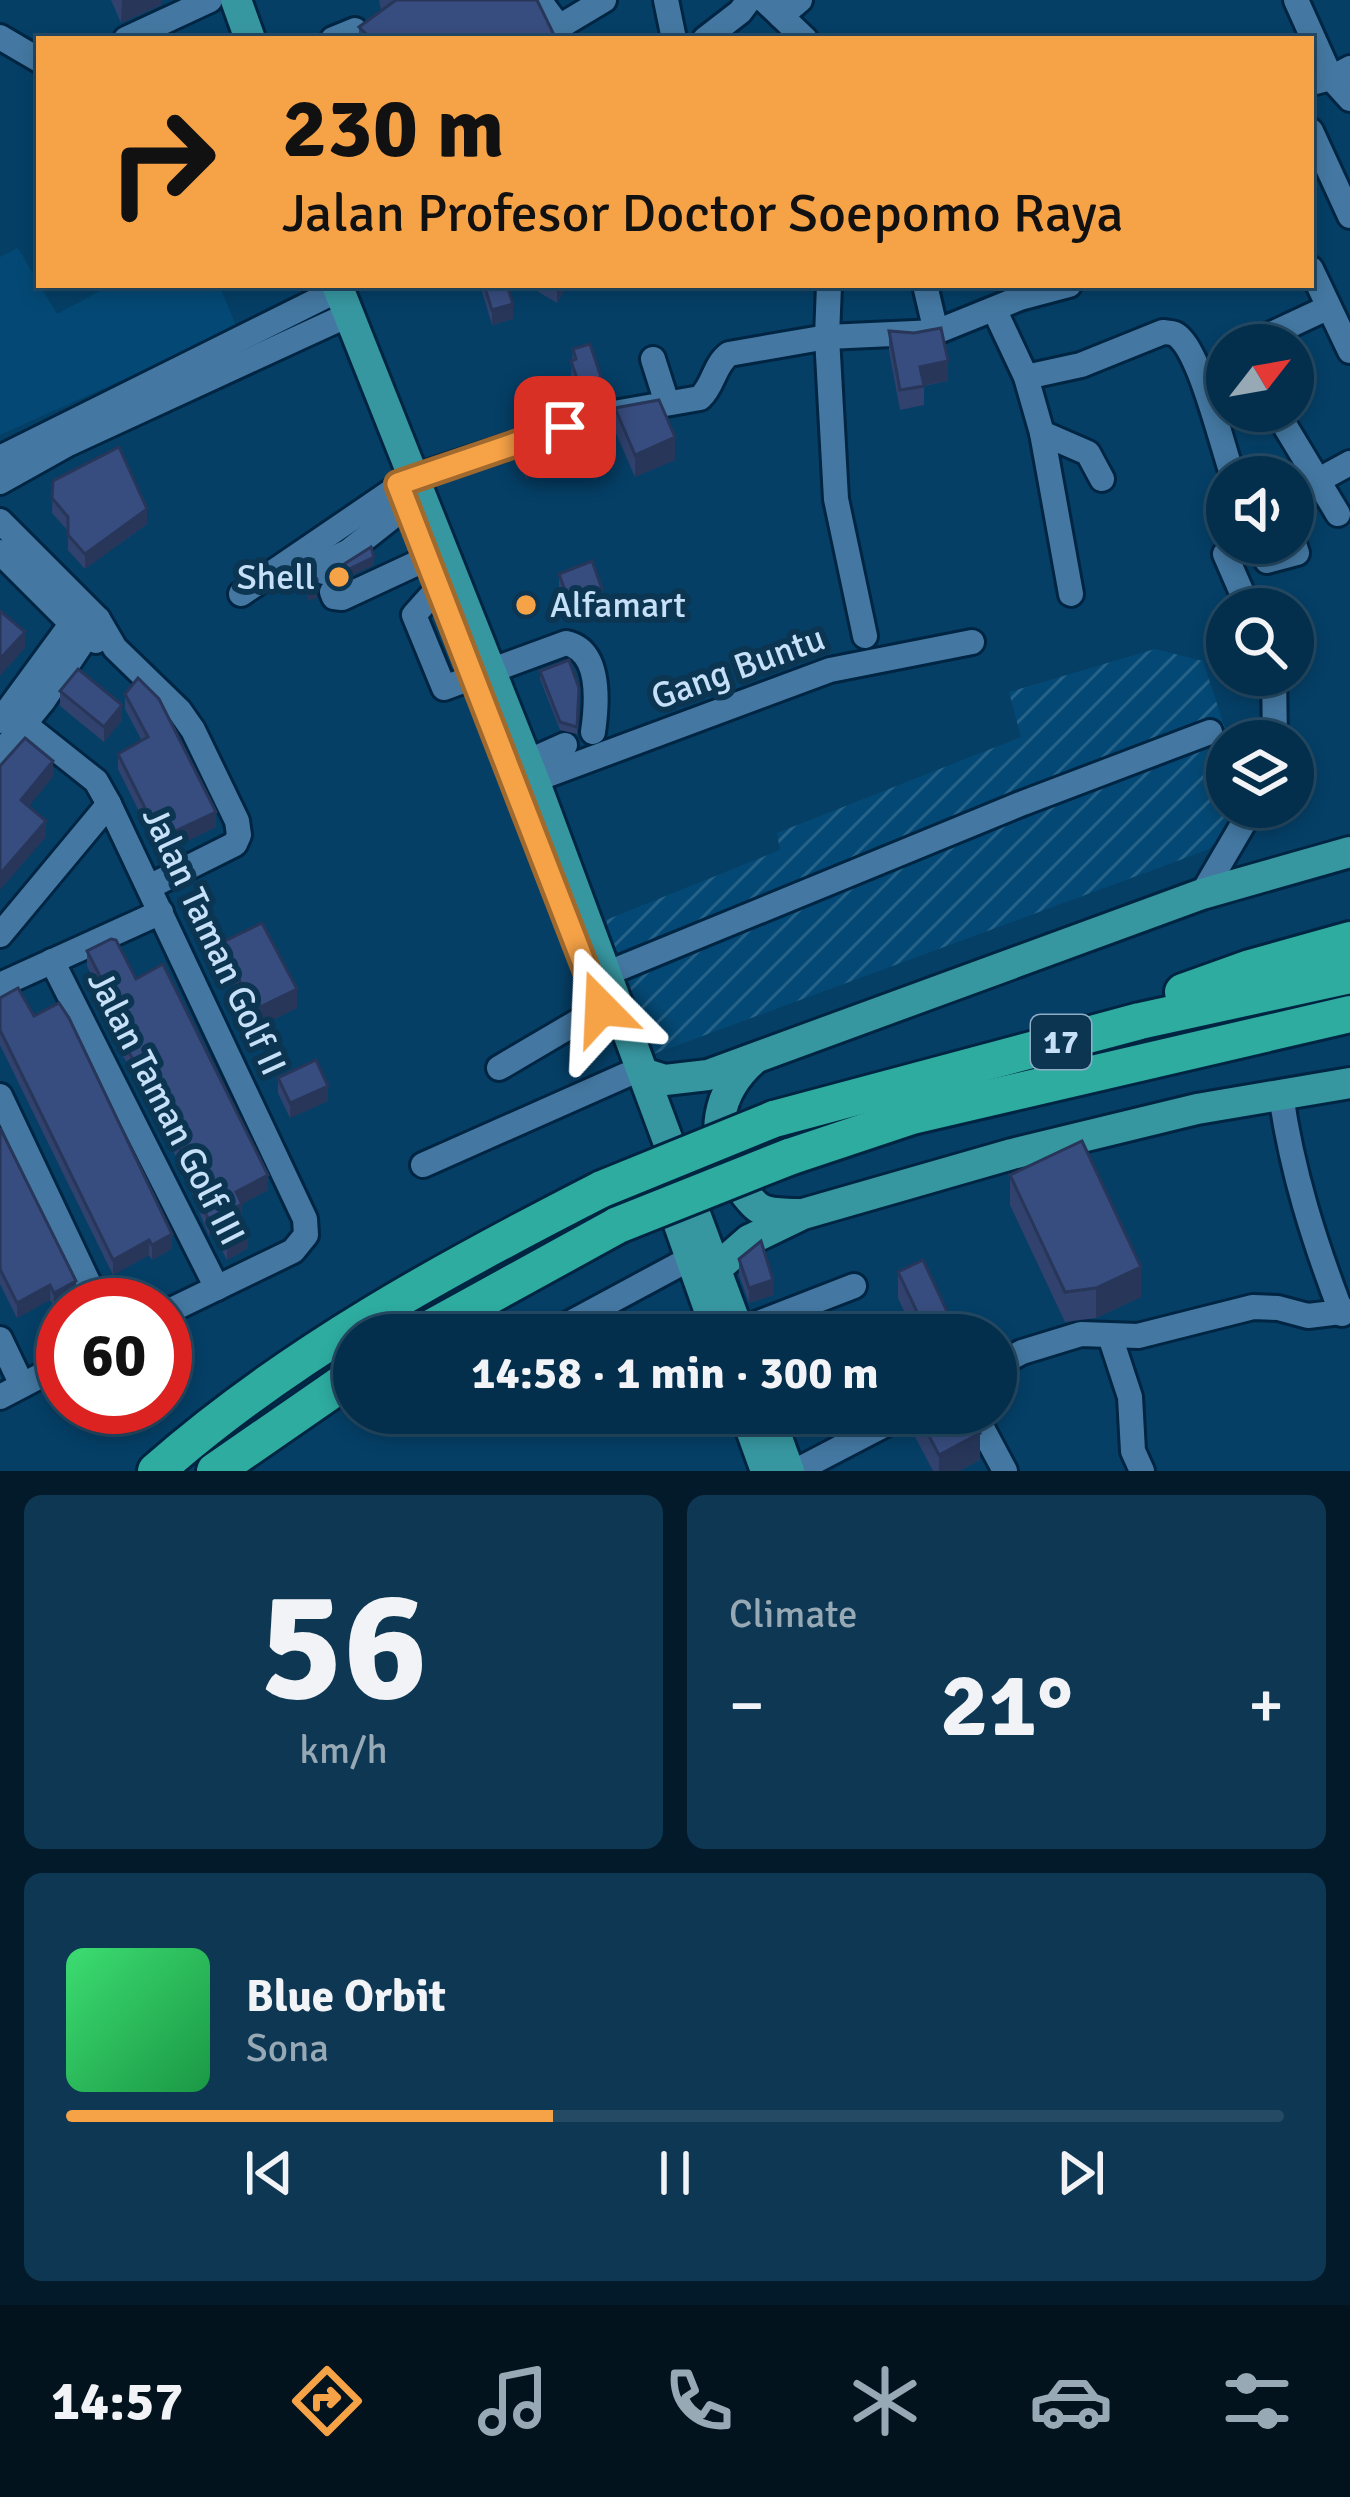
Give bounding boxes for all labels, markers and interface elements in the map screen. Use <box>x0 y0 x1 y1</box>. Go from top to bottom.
text: 230 m <box>282 77 504 181</box>
icon: right <box>84 84 240 240</box>
text: Jalan Profesor Doctor Soepomo Raya <box>282 180 1124 247</box>
north arrow <box>1206 324 1314 432</box>
map controls <box>1206 324 1314 828</box>
pin <box>514 376 616 478</box>
icon: arrive <box>532 394 598 460</box>
button: sound <box>1206 456 1314 564</box>
place label: Shell <box>237 555 315 600</box>
marker: Shell <box>326 564 352 590</box>
place label: Alfamart <box>550 583 686 628</box>
button: search <box>1206 588 1314 696</box>
marker: Alfamart <box>513 592 539 618</box>
street label: Gang Buntu <box>645 616 831 720</box>
button: layers <box>1206 720 1314 828</box>
street label: Jalan Taman Golf II <box>132 800 296 1082</box>
position arrow <box>538 945 664 1071</box>
street label: Jalan Taman Golf III <box>77 963 255 1253</box>
road number: 17 <box>1031 1015 1091 1069</box>
speed limit sign: 60 <box>36 1278 192 1434</box>
text: 14:58 · 1 min · 300 m <box>471 1346 879 1401</box>
text: 56 <box>259 1551 428 1744</box>
text: Climate <box>729 1590 858 1638</box>
text: 21° <box>940 1650 1073 1761</box>
text: − <box>729 1665 765 1746</box>
text: + <box>1248 1665 1284 1746</box>
text: km/h <box>299 1726 388 1774</box>
text: Blue Orbit <box>246 1969 446 2024</box>
text: Sona <box>246 2024 329 2072</box>
icon: previous <box>236 2140 302 2206</box>
icon: pause <box>642 2140 708 2206</box>
icon: next <box>1048 2140 1114 2206</box>
icon: directions <box>285 2359 369 2443</box>
icon: music <box>471 2359 555 2443</box>
icon: phone <box>657 2359 741 2443</box>
icon: climate <box>843 2359 927 2443</box>
icon: car <box>1029 2359 1113 2443</box>
icon: filters <box>1215 2359 1299 2443</box>
text: 14:57 <box>51 2368 184 2435</box>

